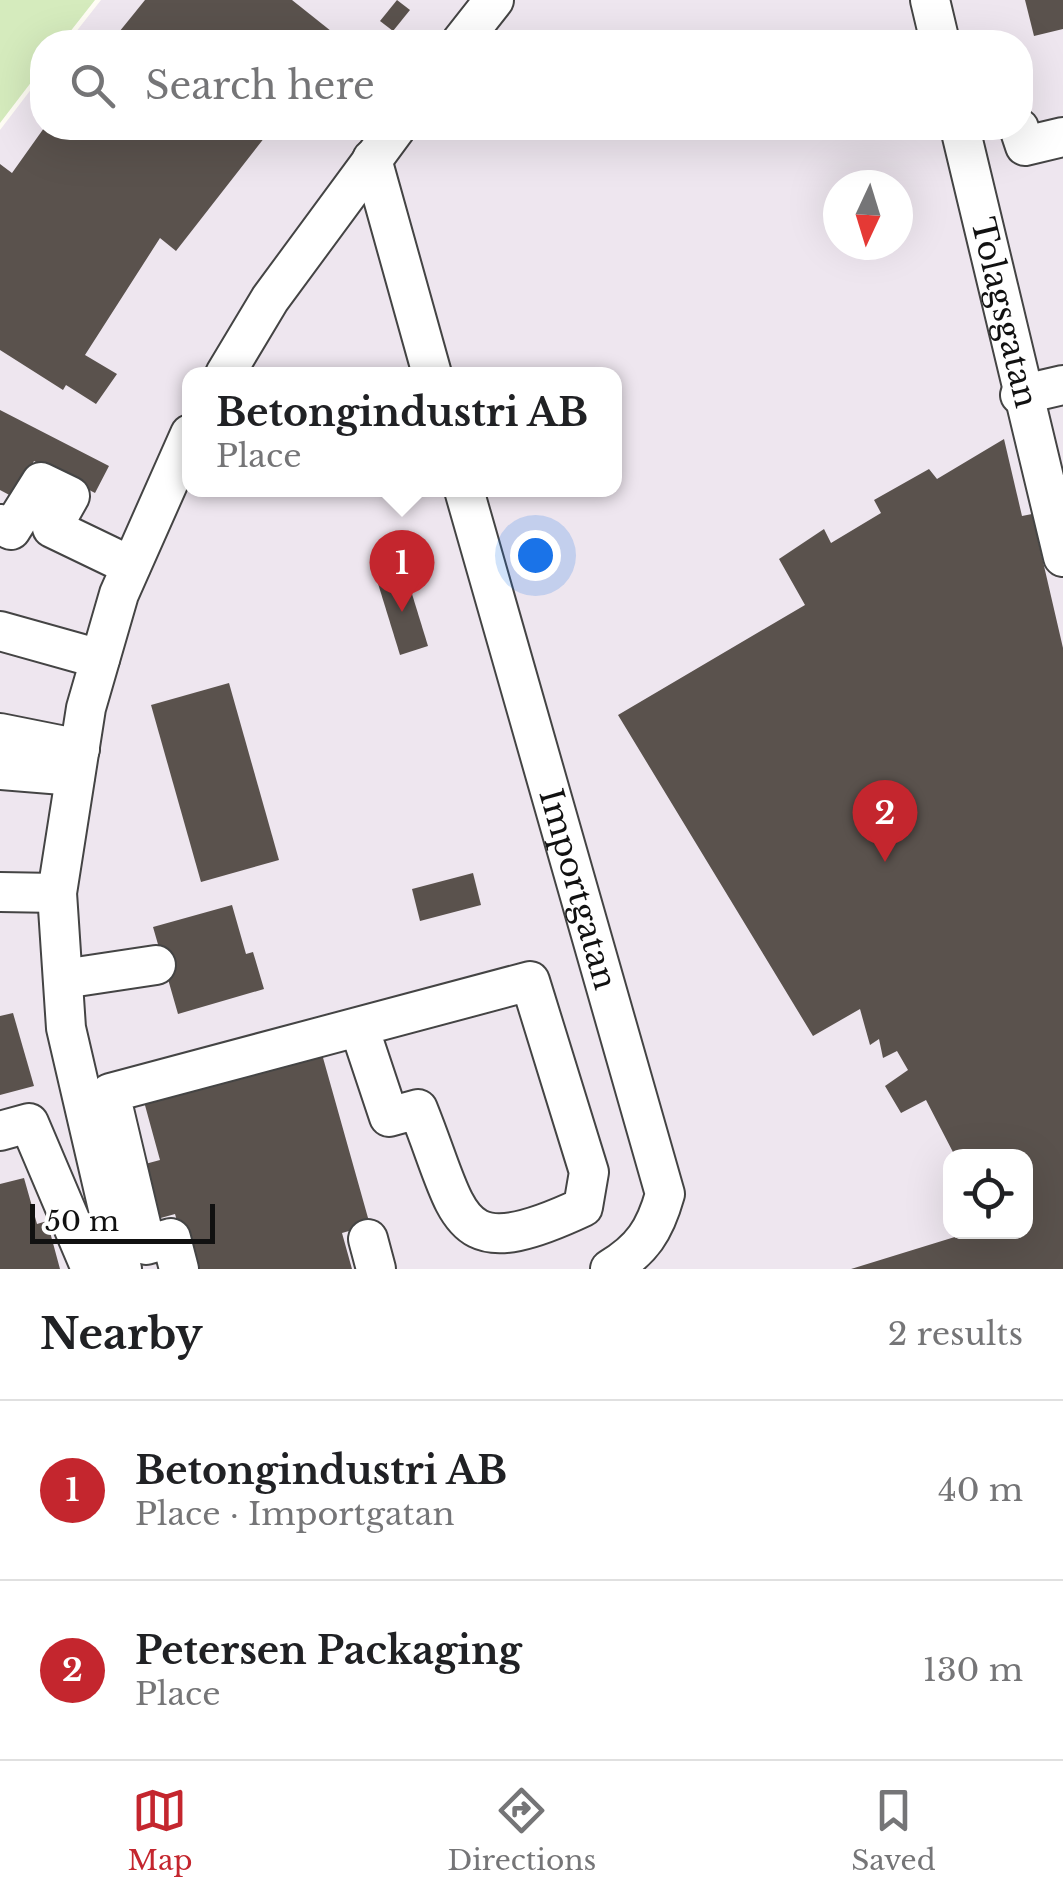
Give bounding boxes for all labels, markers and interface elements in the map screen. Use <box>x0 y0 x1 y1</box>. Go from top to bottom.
search box <box>30 30 1033 140</box>
icon: search <box>65 58 120 113</box>
text: Search here <box>145 62 375 109</box>
north arrow <box>823 170 913 260</box>
street label: Tolagsgatan <box>962 214 1046 412</box>
popup <box>182 367 622 497</box>
text: Betongindustri AB <box>216 389 588 436</box>
text: Place <box>216 436 302 476</box>
pin: 1 <box>370 530 434 612</box>
your location <box>510 530 561 581</box>
pin: 2 <box>852 780 918 862</box>
street label: Importgatan <box>530 784 626 994</box>
map controls <box>943 1149 1033 1239</box>
button: locate <box>943 1149 1033 1239</box>
scale bar <box>30 1199 215 1244</box>
text: 50 m <box>45 1204 119 1239</box>
text: Nearby <box>40 1308 203 1360</box>
text: 2 results <box>888 1314 1023 1354</box>
text: Betongindustri AB <box>135 1447 507 1494</box>
text: 1 <box>66 1470 79 1510</box>
text: 40 m <box>938 1470 1023 1510</box>
text: Place · Importgatan <box>135 1494 455 1534</box>
text: Petersen Packaging <box>135 1627 522 1674</box>
text: 2 <box>62 1650 83 1690</box>
text: 130 m <box>923 1650 1023 1690</box>
text: Place <box>135 1674 221 1714</box>
tab: Map <box>127 1783 192 1878</box>
tab: Directions <box>447 1783 596 1878</box>
tab: Saved <box>851 1783 936 1878</box>

